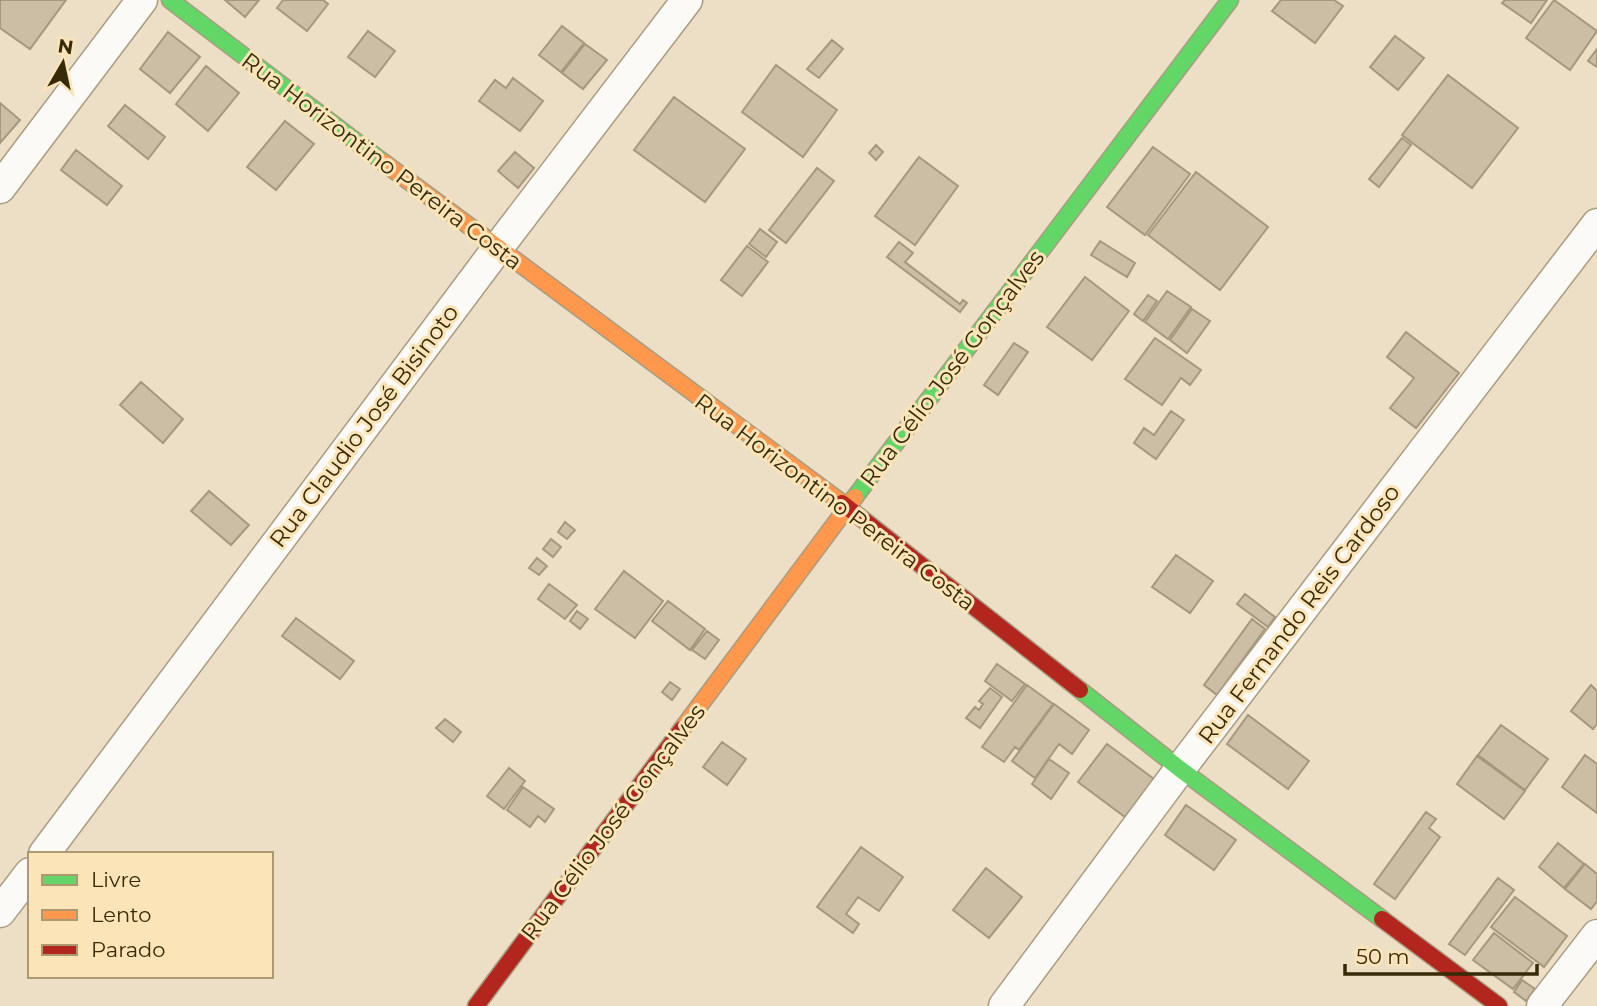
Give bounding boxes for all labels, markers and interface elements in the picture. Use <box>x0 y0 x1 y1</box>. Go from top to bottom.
north arrow <box>28 28 98 98</box>
text: N <box>56 34 75 59</box>
street label: Rua Horizontino Pereira Costa <box>236 46 528 276</box>
street label: Rua Célio José Gonçalves <box>854 244 1050 492</box>
street label: Rua Claudio José Bisinoto <box>264 299 464 553</box>
street label: Rua Horizontino Pereira Costa <box>689 387 981 617</box>
street label: Rua Fernando Reis Cardoso <box>1192 479 1406 749</box>
street label: Rua Célio José Gonçalves <box>515 698 711 946</box>
legend <box>28 852 273 978</box>
text: Livre <box>91 867 141 892</box>
text: Lento <box>91 902 151 927</box>
scale bar <box>1345 932 1538 976</box>
text: Parado <box>91 937 166 962</box>
text: 50 m <box>1356 944 1410 969</box>

